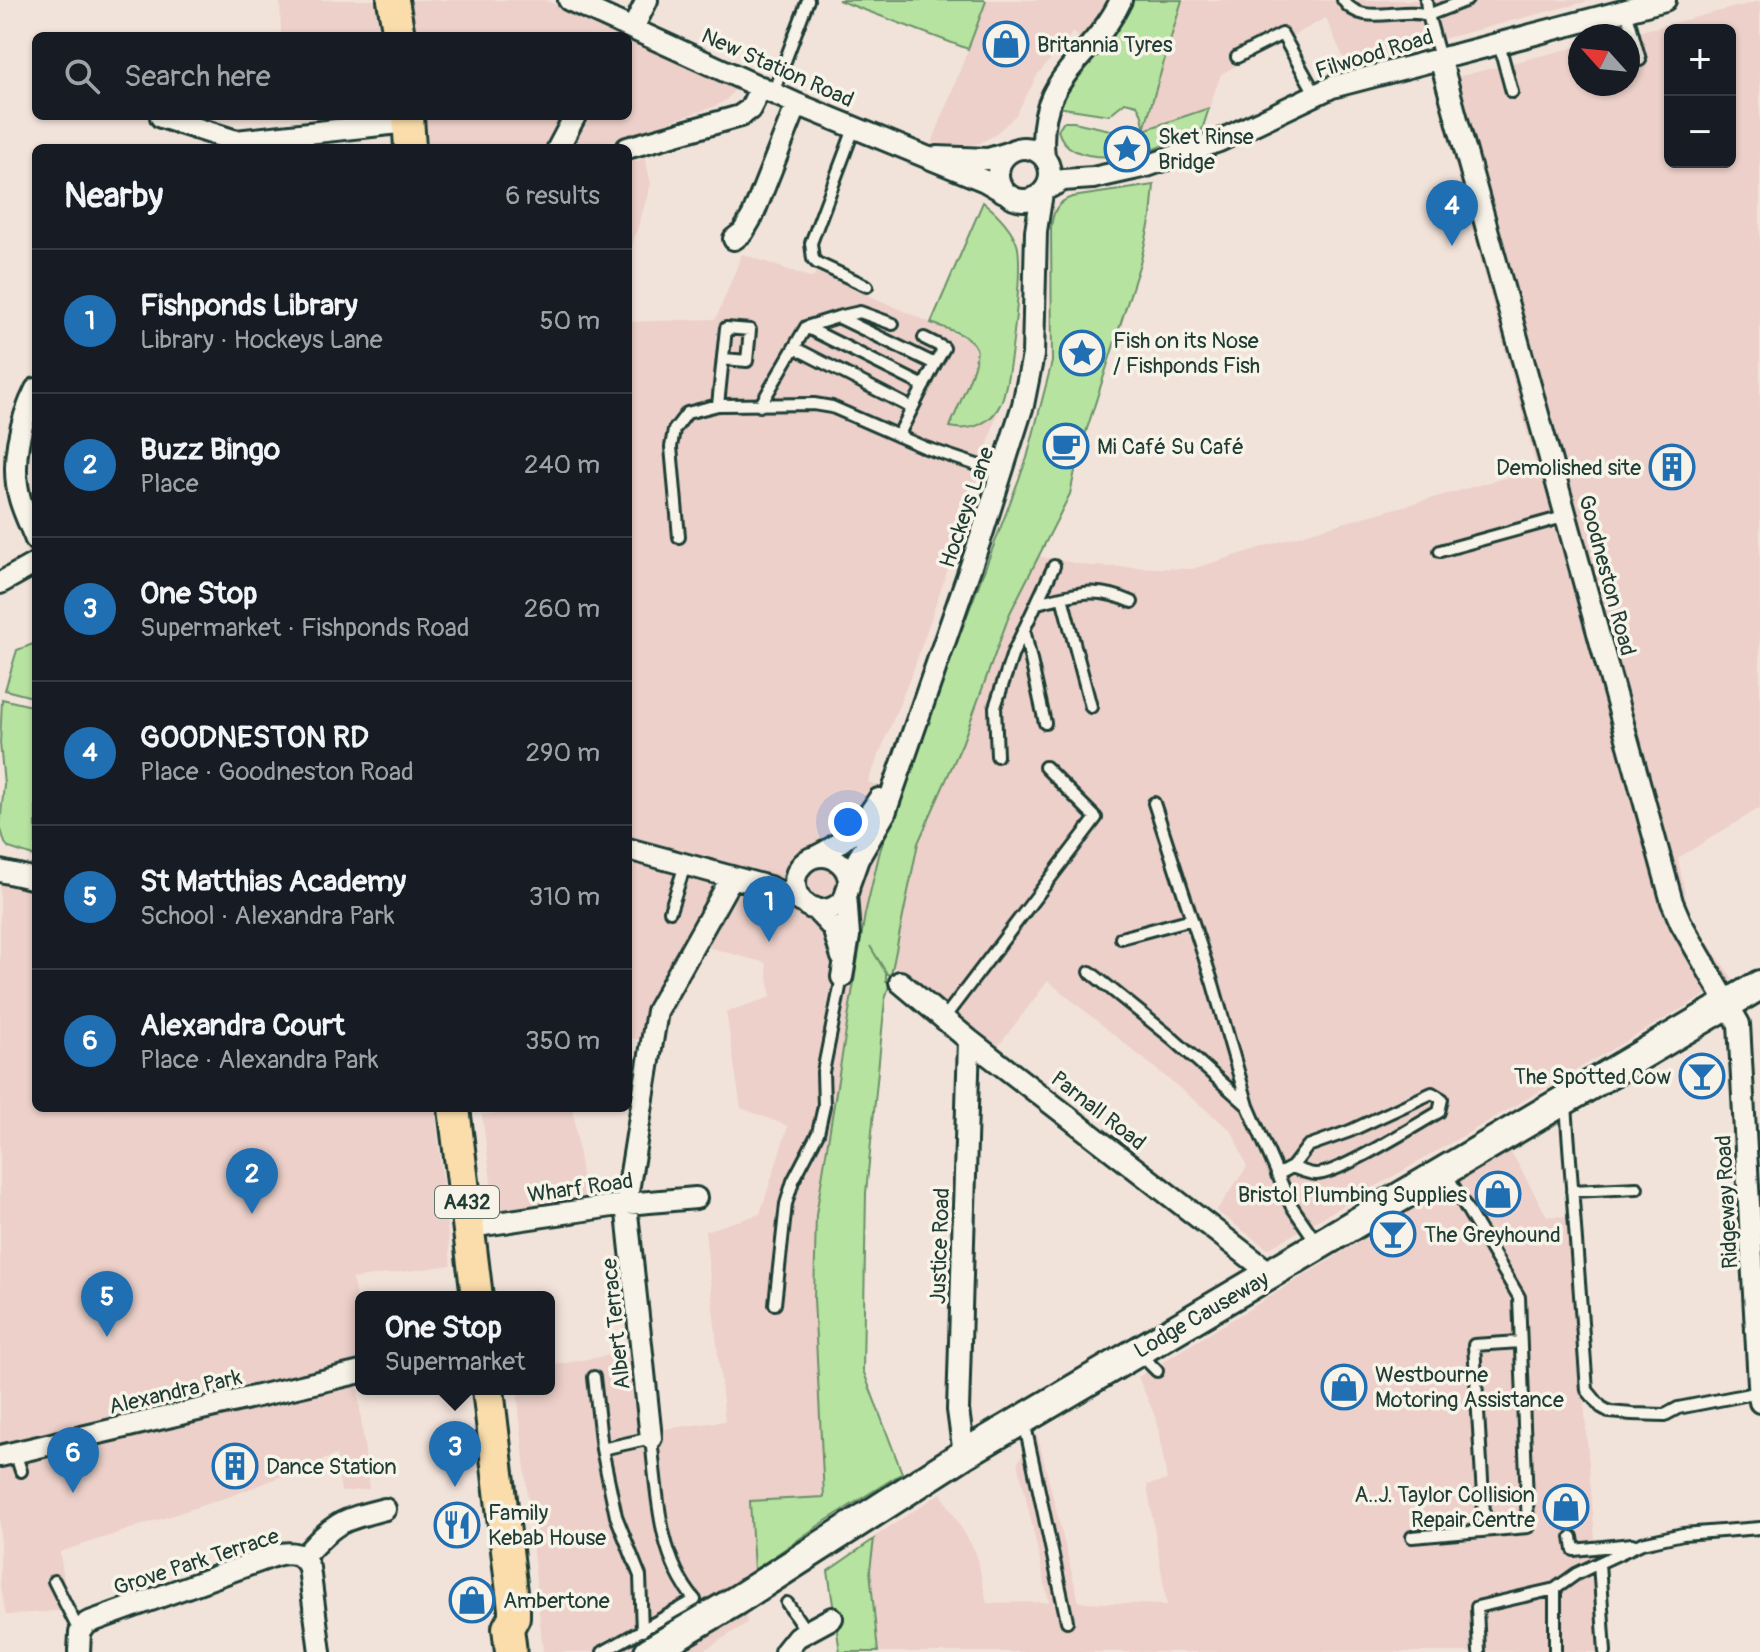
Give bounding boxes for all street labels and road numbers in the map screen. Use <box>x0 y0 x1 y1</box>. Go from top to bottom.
street label: New Station Road <box>697 22 858 114</box>
street label: Filwood Road <box>1312 23 1437 85</box>
street label: Hockeys Lane <box>933 443 1001 572</box>
street label: Goodneston Road <box>1572 492 1642 659</box>
street label: Parnall Road <box>1045 1065 1151 1157</box>
street label: Ridgeway Road <box>1710 1134 1744 1270</box>
street label: Wharf Road <box>525 1167 635 1209</box>
road number: A432 <box>435 1186 499 1218</box>
street label: Justice Road <box>924 1187 956 1305</box>
street label: Albert Terrace <box>595 1256 637 1391</box>
street label: Lodge Causeway <box>1129 1265 1274 1365</box>
street label: Alexandra Park <box>106 1363 244 1421</box>
street label: Grove Park Terrace <box>110 1522 283 1602</box>

